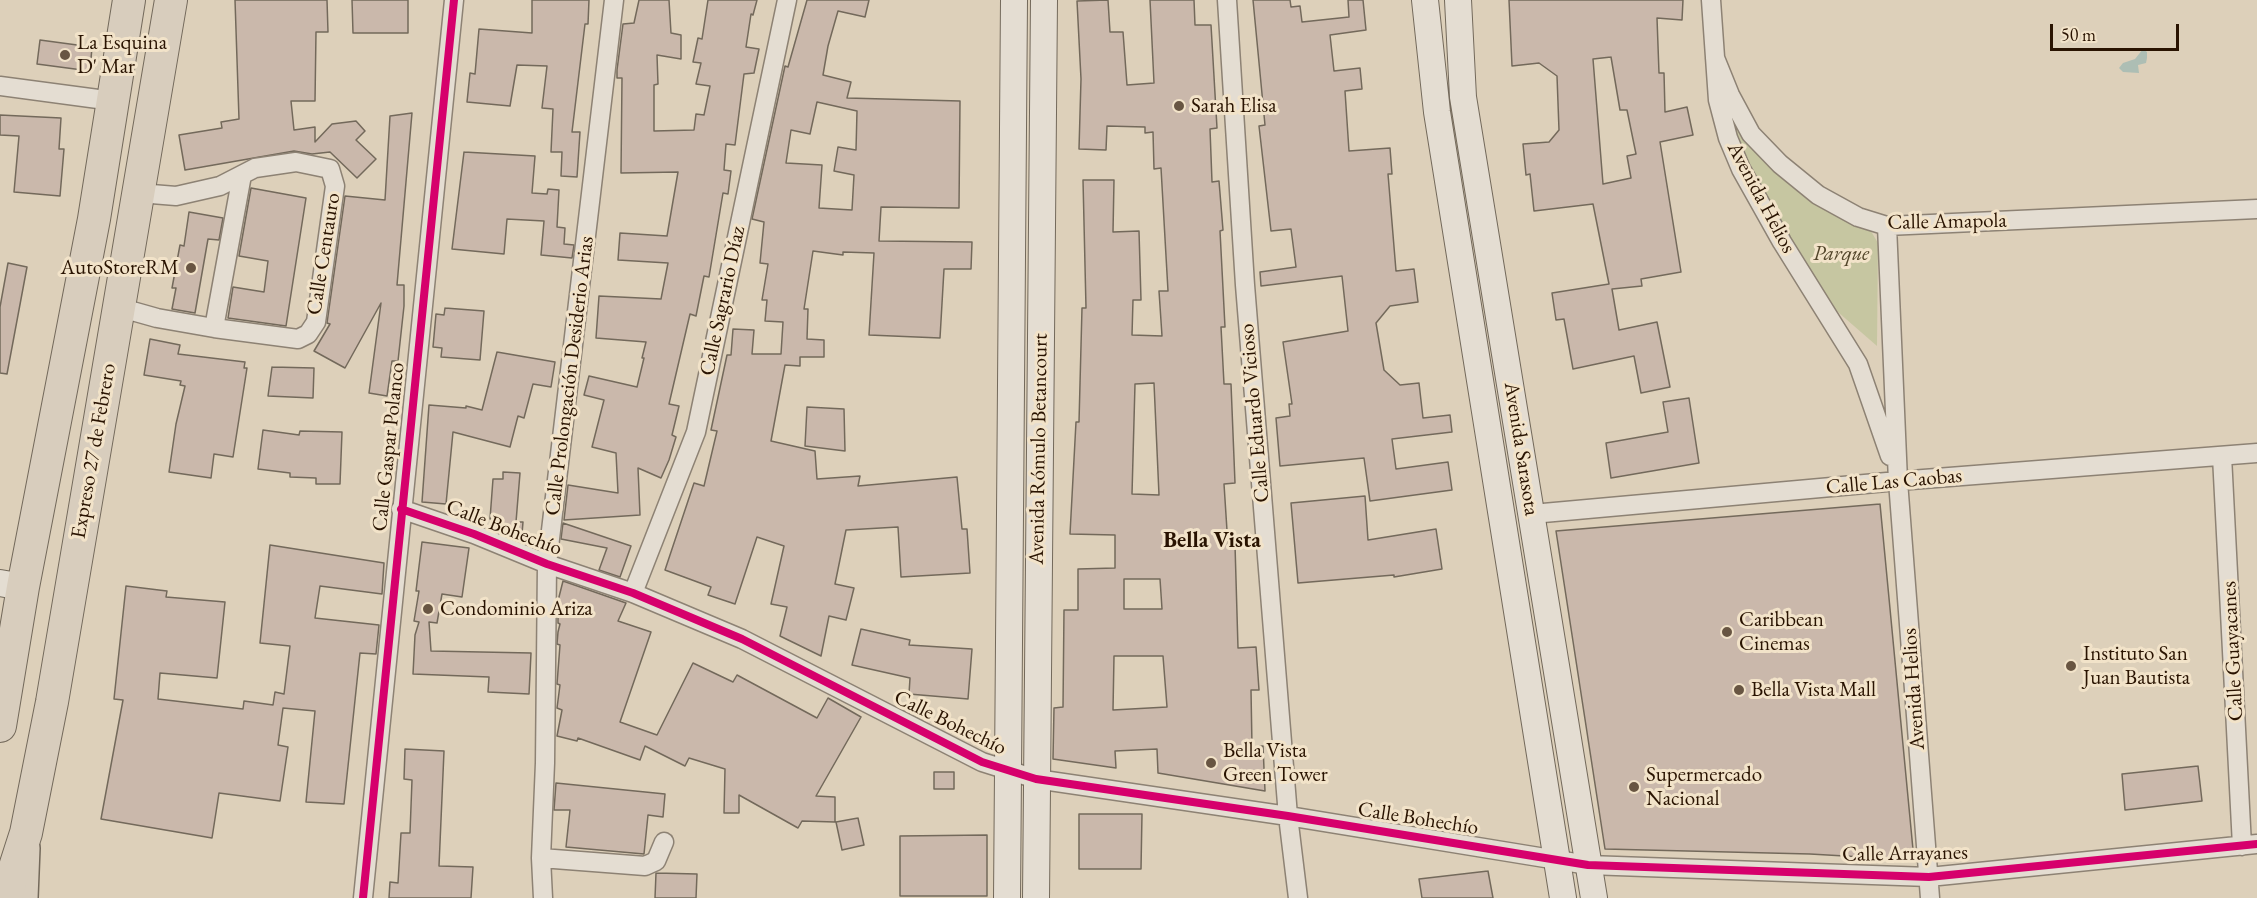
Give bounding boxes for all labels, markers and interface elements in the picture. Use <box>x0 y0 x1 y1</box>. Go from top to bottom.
scale bar <box>2053 12 2182 50</box>
text: 50 m <box>2061 23 2096 46</box>
place label: La Esquina D' Mar <box>77 30 167 80</box>
marker: La Esquina D' Mar <box>58 48 72 62</box>
place label: Sarah Elisa <box>1191 93 1277 119</box>
marker: Sarah Elisa <box>1172 99 1186 113</box>
street label: Avenida Helios <box>1721 138 1801 258</box>
street label: Calle Centauro <box>302 191 346 317</box>
street label: Calle Amapola <box>1887 208 2007 236</box>
street label: Calle Sagrario Díaz <box>695 224 751 378</box>
street label: Calle Prolongación Desiderio Arias <box>540 235 600 517</box>
park label: Parque <box>1813 241 1869 267</box>
place label: AutoStoreRM <box>61 255 179 281</box>
marker: AutoStoreRM <box>184 261 198 275</box>
street label: Calle Eduardo Vicioso <box>1235 322 1275 504</box>
street label: Avenida Rómulo Betancourt <box>1024 333 1054 565</box>
street label: Expreso 27 de Febrero <box>66 361 122 541</box>
street label: Calle Gaspar Polanco <box>368 361 410 533</box>
street label: Avenida Sarasota <box>1498 380 1544 518</box>
street label: Calle Las Caobas <box>1825 463 1963 501</box>
street label: Calle Bohechío <box>443 494 565 562</box>
district label: Bella Vista <box>1163 528 1261 554</box>
street label: Calle Guayacanes <box>2217 580 2249 722</box>
place label: Condominio Ariza <box>440 596 593 622</box>
marker: Condominio Ariza <box>421 602 435 616</box>
place label: Caribbean Cinemas <box>1739 607 1824 657</box>
marker: Caribbean Cinemas <box>1720 625 1734 639</box>
street label: Avenida Helios <box>1897 627 1931 751</box>
place label: Instituto San Juan Bautista <box>2083 641 2190 691</box>
marker: Instituto San Juan Bautista <box>2064 659 2078 673</box>
place label: Bella Vista Mall <box>1751 677 1876 703</box>
marker: Bella Vista Mall <box>1732 683 1746 697</box>
street label: Calle Bohechío <box>890 685 1010 761</box>
place label: Bella Vista Green Tower <box>1223 738 1328 788</box>
marker: Bella Vista Green Tower <box>1204 756 1218 770</box>
place label: Supermercado Nacional <box>1646 762 1762 812</box>
marker: Supermercado Nacional <box>1627 780 1641 794</box>
street label: Calle Bohechío <box>1356 797 1480 841</box>
street label: Calle Arrayanes <box>1842 840 1968 868</box>

